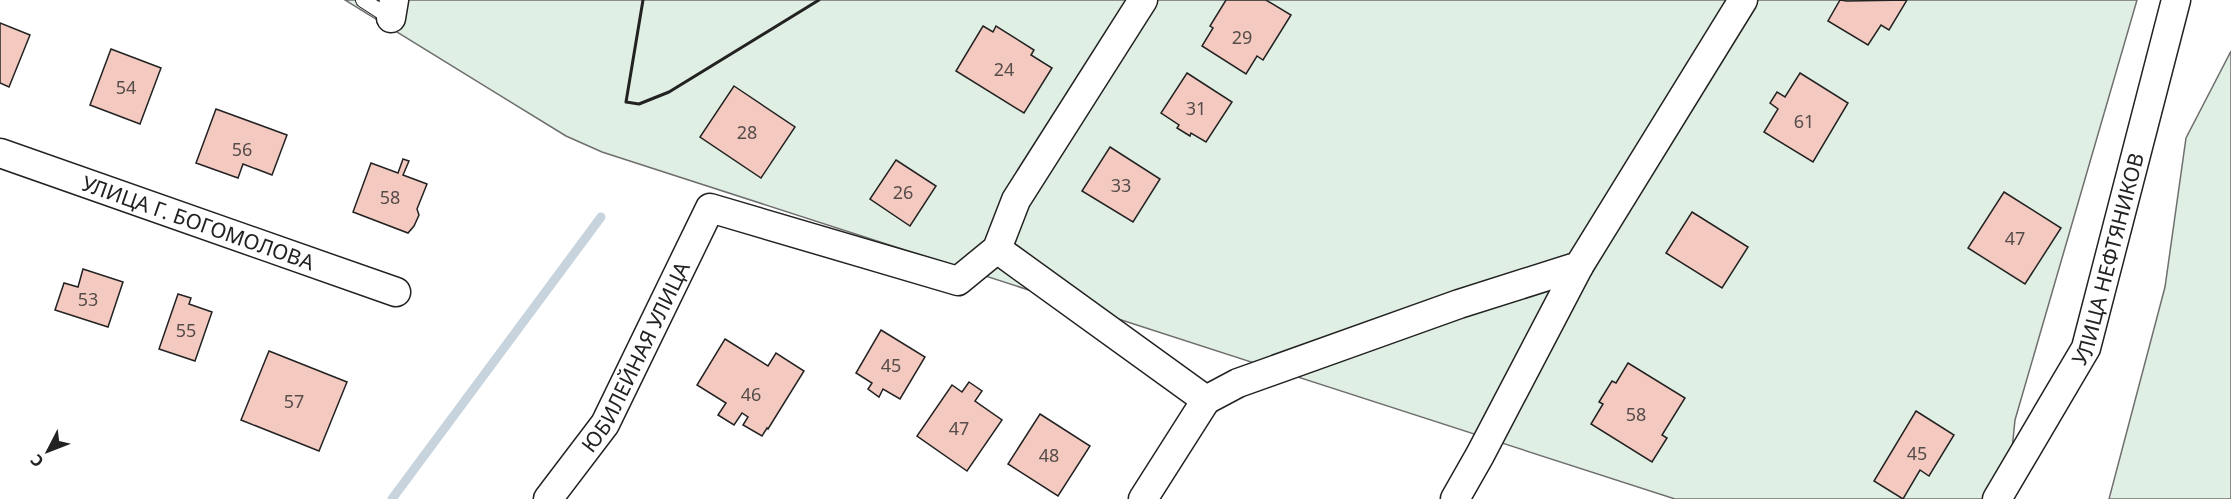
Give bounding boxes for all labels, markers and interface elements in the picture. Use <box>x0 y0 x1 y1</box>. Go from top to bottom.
house number: 29 <box>1232 25 1252 49</box>
house number: 24 <box>994 57 1014 81</box>
house number: 54 <box>116 75 136 99</box>
house number: 31 <box>1186 96 1206 120</box>
house number: 61 <box>1794 109 1814 133</box>
house number: 28 <box>737 120 757 144</box>
house number: 56 <box>232 137 252 161</box>
street label: УЛИЦА НЕФТЯНИКОВ <box>2065 150 2150 370</box>
street label: УЛИЦА Г. БОГОМОЛОВА <box>78 169 319 276</box>
house number: 33 <box>1111 173 1131 197</box>
house number: 26 <box>893 180 913 204</box>
house number: 58 <box>380 185 400 209</box>
house number: 47 <box>2005 226 2025 250</box>
street label: ЮБИЛЕЙНАЯ УЛИЦА <box>575 256 696 458</box>
house number: 53 <box>78 287 98 311</box>
house number: 55 <box>176 318 196 342</box>
house number: 45 <box>881 353 901 377</box>
house number: 46 <box>741 382 761 406</box>
house number: 57 <box>284 389 304 413</box>
house number: 58 <box>1626 402 1646 426</box>
house number: 47 <box>949 416 969 440</box>
north arrow <box>18 421 78 481</box>
house number: 45 <box>1907 441 1927 465</box>
house number: 48 <box>1039 443 1059 467</box>
text: С <box>25 450 48 472</box>

